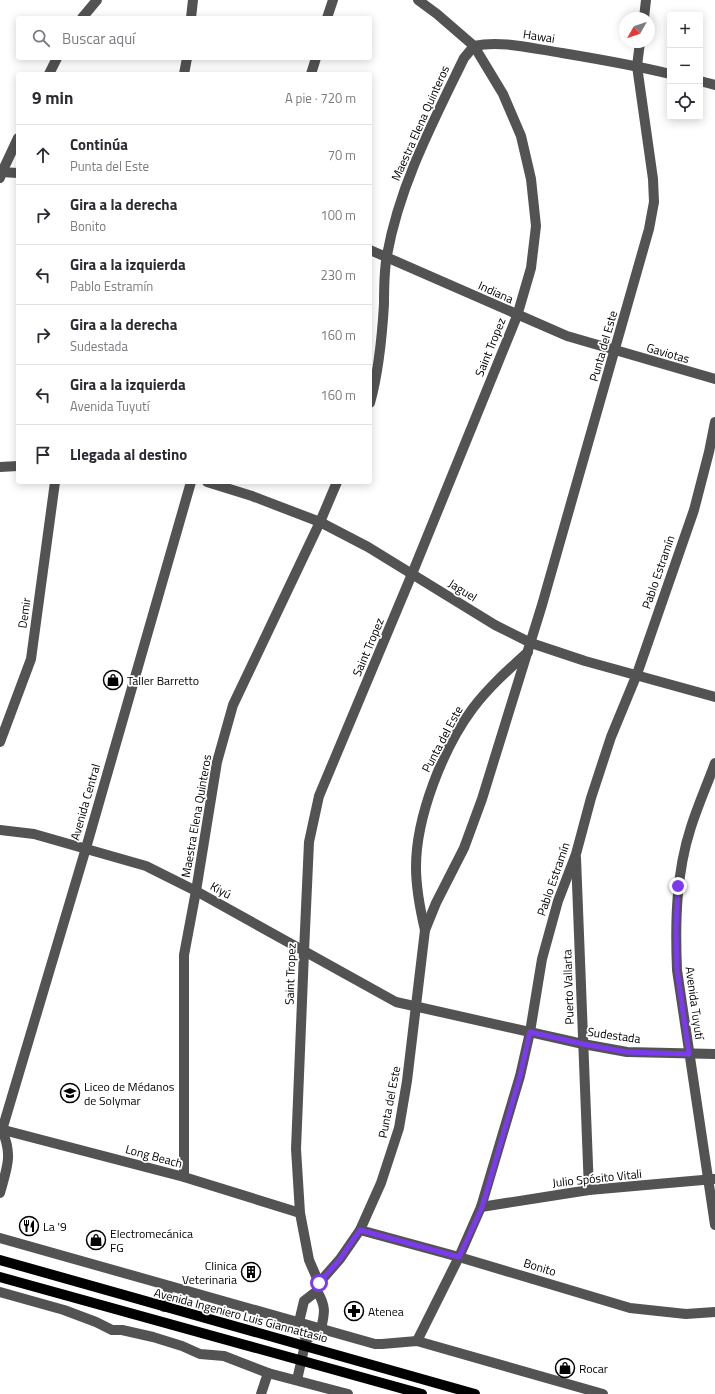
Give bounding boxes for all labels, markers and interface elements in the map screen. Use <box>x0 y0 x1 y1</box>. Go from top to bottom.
north arrow <box>619 12 655 48</box>
map controls <box>667 12 703 120</box>
button: + <box>667 12 703 48</box>
search box <box>16 16 372 60</box>
street label: Hawai <box>522 24 556 48</box>
icon: search <box>30 27 52 49</box>
text: Buscar aquí <box>62 27 135 50</box>
button: − <box>667 48 703 84</box>
street label: Maestra Elena Quinteros <box>386 62 454 184</box>
button: locate <box>667 84 703 120</box>
text: 9 min <box>32 85 73 111</box>
text: A pie · 720 m <box>285 88 356 108</box>
text: Continúa <box>70 133 128 156</box>
icon: ahead <box>32 144 54 166</box>
text: 70 m <box>328 145 356 165</box>
text: Punta del Este <box>70 156 149 176</box>
text: Gira a la derecha <box>70 193 177 216</box>
icon: right <box>32 204 54 226</box>
text: 100 m <box>320 205 356 225</box>
text: Bonito <box>70 216 106 236</box>
text: Gira a la izquierda <box>70 253 186 276</box>
icon: left <box>32 264 54 286</box>
text: 230 m <box>320 265 356 285</box>
text: Pablo Estramín <box>70 276 153 296</box>
street label: Indiana <box>475 276 517 308</box>
street label: Punta del Este <box>584 308 622 384</box>
text: Gira a la derecha <box>70 313 177 336</box>
street label: Saint Tropez <box>470 315 510 379</box>
icon: right <box>32 324 54 346</box>
text: 160 m <box>320 325 356 345</box>
text: Sudestada <box>70 336 128 356</box>
street label: Gaviotas <box>644 338 692 368</box>
text: Gira a la izquierda <box>70 373 186 396</box>
icon: left <box>32 384 54 406</box>
text: 160 m <box>320 385 356 405</box>
text: Avenida Tuyutí <box>70 396 150 416</box>
text: Llegada al destino <box>70 443 187 466</box>
icon: arrive <box>32 444 54 466</box>
street label: Pablo Estramín <box>637 533 679 611</box>
street label: Jaguel <box>445 574 481 606</box>
street label: Demir <box>12 597 36 629</box>
street label: Saint Tropez <box>347 615 389 679</box>
shop icon: Taller Barretto <box>102 669 124 691</box>
place label: Taller Barretto <box>127 671 199 690</box>
street label: Punta del Este <box>416 702 468 776</box>
street label: Maestra Elena Quinteros <box>176 752 216 879</box>
street label: Avenida Central <box>65 762 105 842</box>
street label: Pablo Estramín <box>532 840 574 918</box>
street label: Kiyú <box>207 876 235 904</box>
route end <box>669 877 687 895</box>
street label: Saint Tropez <box>279 943 301 1005</box>
street label: Puerto Vallarta <box>557 949 579 1025</box>
street label: Avenida Tuyutí <box>680 965 710 1042</box>
street label: Sudestada <box>586 1022 642 1048</box>
street label: Punta del Este <box>373 1064 405 1140</box>
place label: Liceo de Médanos de Solymar <box>84 1077 175 1110</box>
school or university icon: Liceo de Médanos de Solymar <box>59 1082 81 1104</box>
street label: Long Beach <box>123 1139 185 1173</box>
street label: Julio Spósito Vitali <box>551 1164 643 1192</box>
restaurant icon: La '9 <box>18 1215 40 1237</box>
place label: La '9 <box>43 1217 67 1236</box>
place label: Electromecánica FG <box>110 1224 193 1257</box>
shop icon: Electromecánica FG <box>85 1229 107 1251</box>
street label: Bonito <box>521 1253 559 1281</box>
place label: Clinica Veterinaria <box>182 1256 237 1289</box>
building icon: Clinica Veterinaria <box>240 1261 262 1283</box>
route start <box>310 1274 328 1292</box>
street label: Avenida Ingeniero Luis Giannattasio <box>152 1283 330 1347</box>
pharmacy icon: Atenea <box>343 1300 365 1322</box>
place label: Atenea <box>368 1302 404 1321</box>
shop icon: Rocar <box>554 1357 576 1379</box>
place label: Rocar <box>579 1359 608 1378</box>

